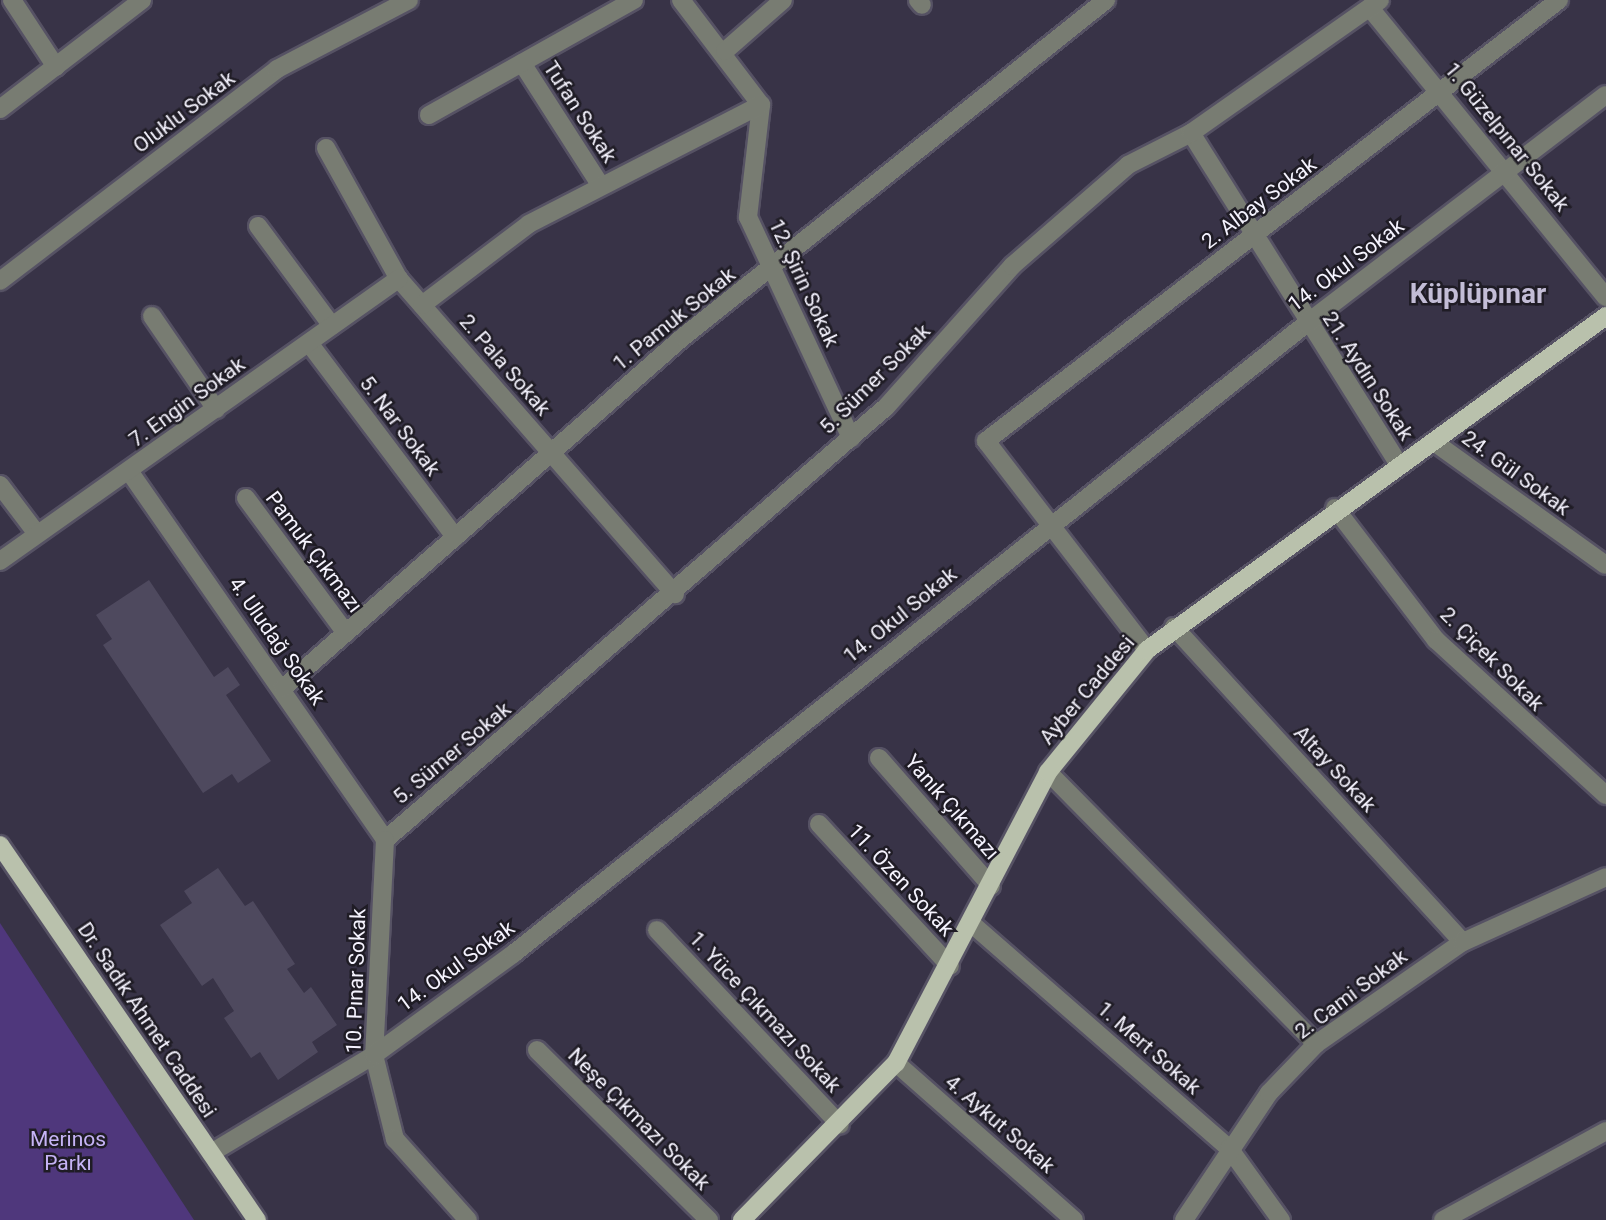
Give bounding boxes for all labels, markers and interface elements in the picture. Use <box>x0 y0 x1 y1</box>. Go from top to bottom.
street label: Tufan Sokak <box>538 57 622 167</box>
street label: 1. Güzelpınar Sokak <box>1439 57 1575 217</box>
street label: Oluklu Sokak <box>128 66 240 158</box>
street label: 2. Albay Sokak <box>1197 152 1321 254</box>
street label: 14. Okul Sokak <box>1283 213 1409 317</box>
street label: 12. Şirin Sokak <box>763 215 845 351</box>
street label: 1. Pamuk Sokak <box>608 262 740 376</box>
district label: Küplüpınar <box>1410 277 1546 311</box>
street label: 21. Aydın Sokak <box>1317 307 1419 445</box>
street label: 2. Pala Sokak <box>454 309 556 421</box>
street label: 5. Sümer Sokak <box>815 319 935 439</box>
street label: 7. Engin Sokak <box>124 352 250 452</box>
street label: 5. Nar Sokak <box>354 371 446 481</box>
street label: 24. Gül Sokak <box>1457 425 1575 521</box>
street label: Pamuk Çıkmazı <box>260 486 368 618</box>
street label: 14. Okul Sokak <box>838 562 962 668</box>
street label: 4. Uludağ Sokak <box>224 572 330 710</box>
street label: 2. Çiçek Sokak <box>1435 602 1549 716</box>
street label: Ayber Caddesi <box>1034 630 1140 750</box>
street label: 5. Sümer Sokak <box>388 697 516 809</box>
street label: Altay Sokak <box>1289 720 1381 818</box>
street label: Yanık Çıkmazı <box>900 749 1004 865</box>
street label: 11. Özen Sokak <box>843 819 959 941</box>
street label: 10. Pınar Sokak <box>341 908 371 1054</box>
street label: 14. Okul Sokak <box>393 915 519 1017</box>
street label: Dr. Sadık Ahmet Caddesi <box>72 918 222 1122</box>
street label: 1. Yüce Çıkmazı Sokak <box>684 926 846 1098</box>
street label: 2. Cami Sokak <box>1290 944 1412 1044</box>
street label: 1. Mert Sokak <box>1092 996 1206 1100</box>
street label: Neşe Çıkmazı Sokak <box>563 1043 715 1195</box>
street label: 4. Aykut Sokak <box>940 1070 1060 1178</box>
park label: Merinos Parkı <box>30 1126 106 1176</box>

